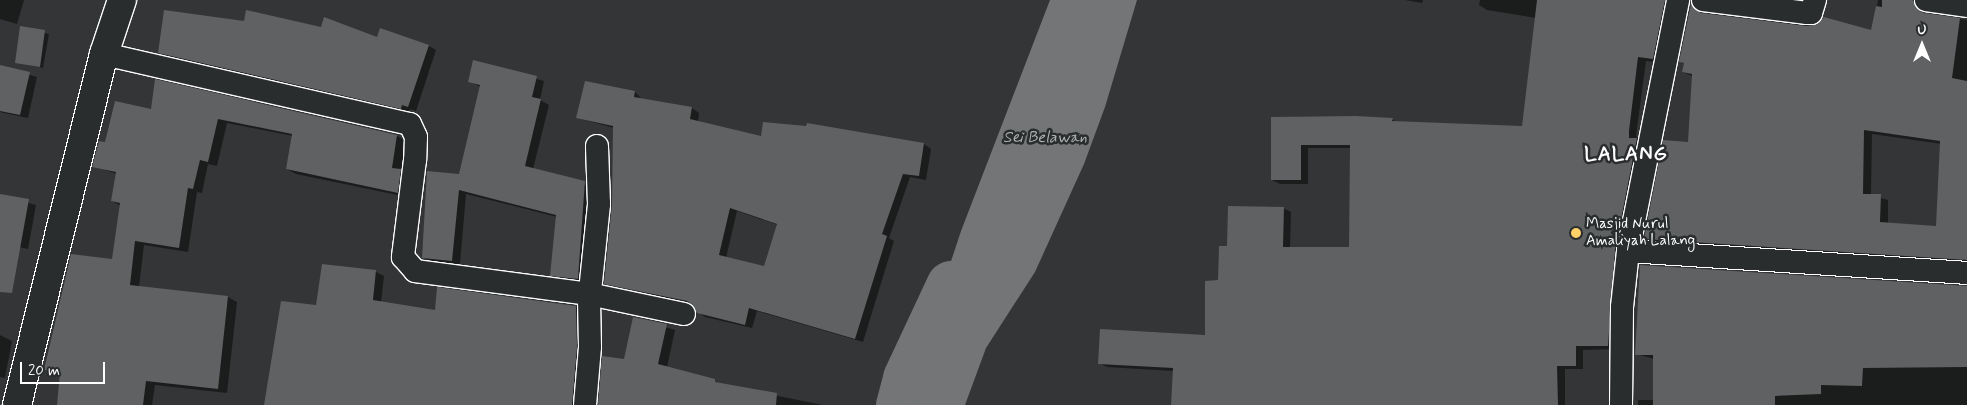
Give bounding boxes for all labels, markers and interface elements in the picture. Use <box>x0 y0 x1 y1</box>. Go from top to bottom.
north arrow <box>1897 20 1947 70</box>
text: U <box>1917 21 1927 39</box>
water label: Sei Belawan <box>1003 128 1087 148</box>
district label: LALANG <box>1585 142 1667 166</box>
place label: Masjid Nurul Amaliyah Lalang <box>1586 215 1697 250</box>
marker: Masjid Nurul Amaliyah Lalang <box>1570 227 1582 239</box>
scale bar <box>22 352 108 384</box>
text: 20 m <box>28 361 60 381</box>

